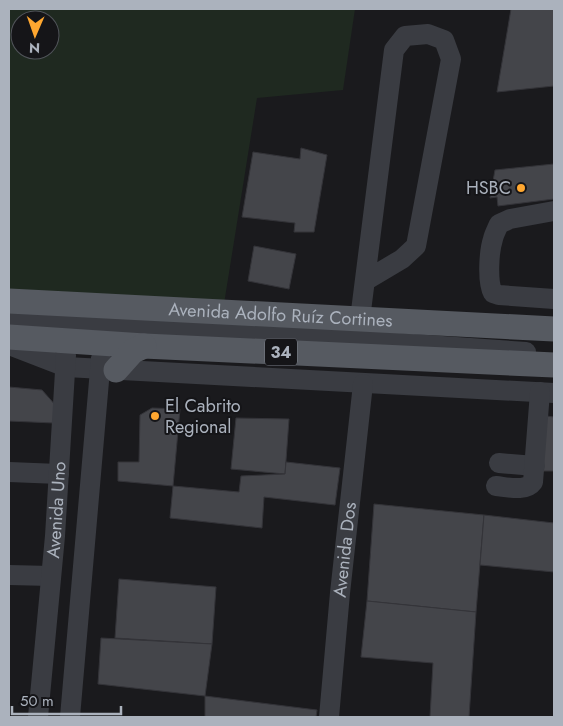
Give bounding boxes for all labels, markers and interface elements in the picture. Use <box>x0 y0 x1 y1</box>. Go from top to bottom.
north arrow <box>10 10 60 60</box>
text: N <box>29 38 40 58</box>
place label: HSBC <box>466 175 511 201</box>
marker: HSBC <box>515 182 527 194</box>
street label: Avenida Adolfo Ruíz Cortines <box>168 296 393 334</box>
road number: 34 <box>265 338 297 366</box>
place label: El Cabrito Regional <box>165 393 241 440</box>
marker: El Cabrito Regional <box>149 410 161 422</box>
street label: Avenida Uno <box>40 460 73 559</box>
street label: Avenida Dos <box>327 501 363 599</box>
scale bar <box>12 684 121 716</box>
text: 50 m <box>20 690 54 712</box>

